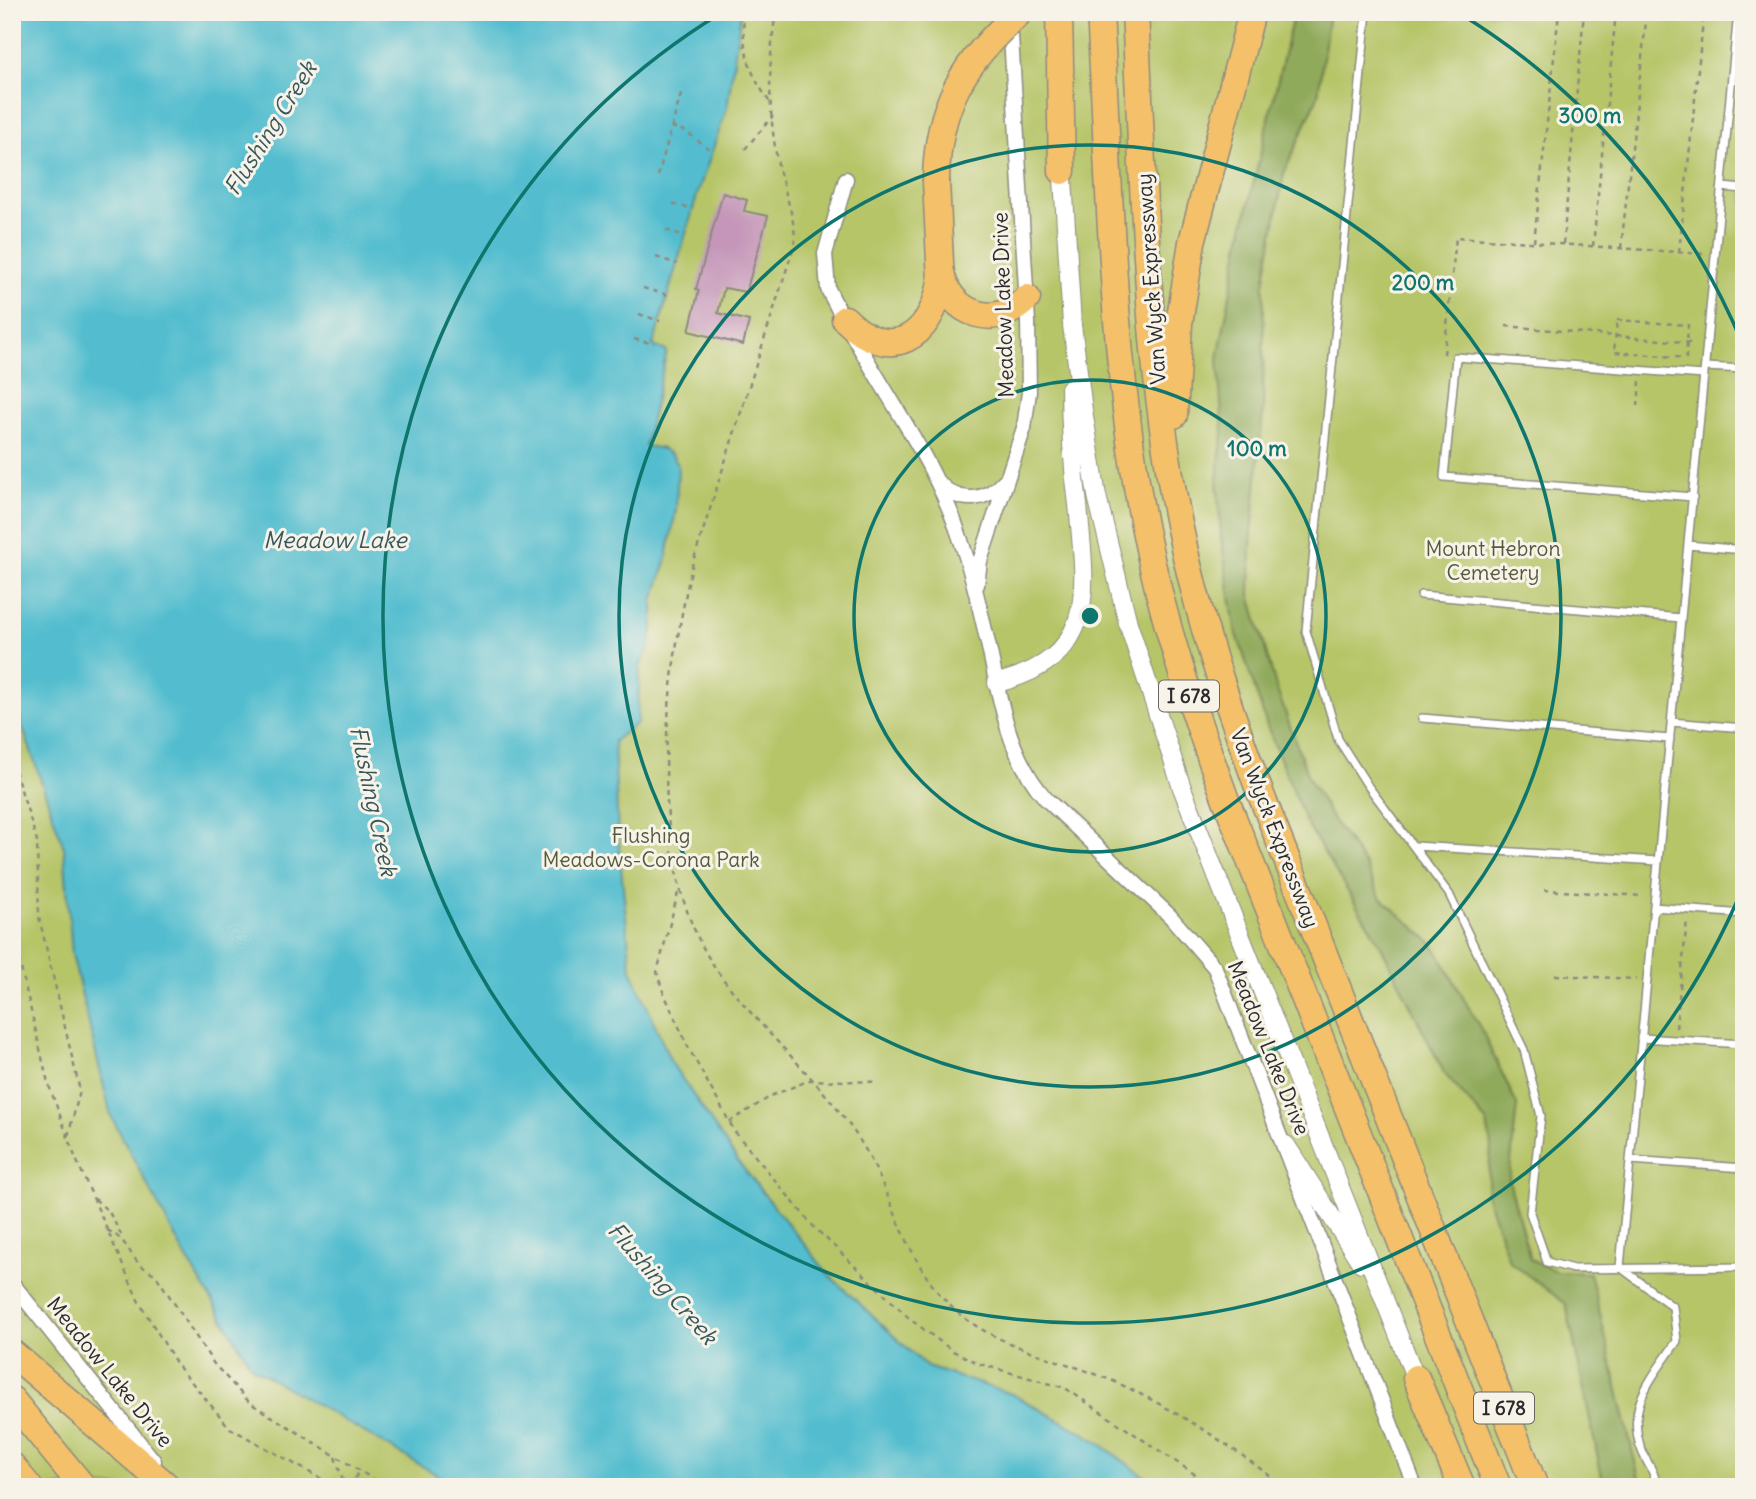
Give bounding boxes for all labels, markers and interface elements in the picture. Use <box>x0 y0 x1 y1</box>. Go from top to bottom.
water label: Flushing Creek <box>217 55 323 200</box>
text: 300 m <box>1559 102 1622 129</box>
street label: Van Wyck Expressway <box>1130 173 1172 385</box>
street label: Meadow Lake Drive <box>986 212 1020 398</box>
text: 200 m <box>1392 269 1455 296</box>
text: 100 m <box>1227 435 1287 462</box>
water label: Meadow Lake <box>263 525 408 554</box>
park label: Mount Hebron Cemetery <box>1425 535 1561 586</box>
centre of rings <box>1078 604 1102 628</box>
road number: I 678 <box>1159 680 1219 712</box>
water label: Flushing Creek <box>344 723 404 880</box>
street label: Van Wyck Expressway <box>1224 724 1326 932</box>
park label: Flushing Meadows-Corona Park <box>542 822 760 873</box>
street label: Meadow Lake Drive <box>1222 957 1316 1139</box>
water label: Flushing Creek <box>602 1216 725 1351</box>
street label: Meadow Lake Drive <box>41 1291 179 1453</box>
road number: I 678 <box>1474 1392 1534 1424</box>

